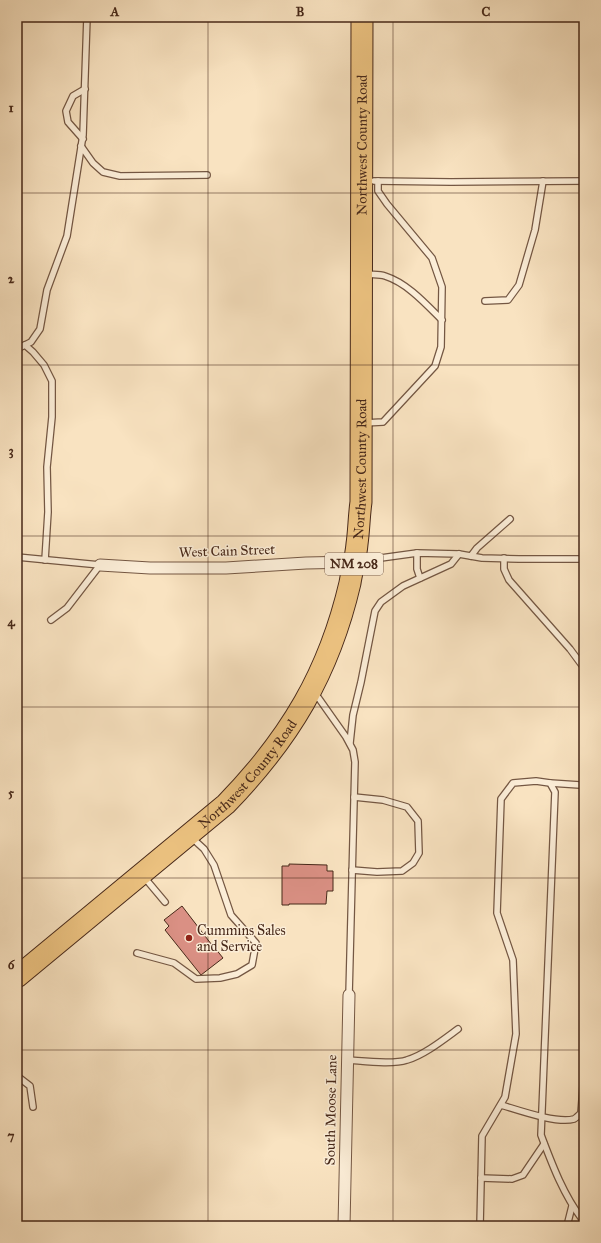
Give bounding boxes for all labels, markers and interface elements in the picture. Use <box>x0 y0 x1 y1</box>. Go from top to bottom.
text: A <box>110 4 120 20</box>
text: B <box>296 4 305 20</box>
text: C <box>482 4 491 20</box>
street label: Northwest County Road <box>353 75 370 215</box>
text: 1 <box>8 100 14 116</box>
text: 2 <box>8 271 15 287</box>
street label: Northwest County Road <box>349 399 370 540</box>
text: 3 <box>8 443 14 459</box>
street label: West Cain Street <box>179 541 275 561</box>
road number: NM 208 <box>325 553 383 575</box>
text: 4 <box>7 614 15 630</box>
street label: Northwest County Road <box>195 716 300 832</box>
text: 5 <box>8 785 15 801</box>
place label: Cummins Sales and Service <box>197 922 286 955</box>
marker: Cummins Sales and Service <box>184 933 194 943</box>
text: 6 <box>8 957 16 973</box>
street label: South Moose Lane <box>322 1054 340 1165</box>
text: 7 <box>8 1128 15 1144</box>

